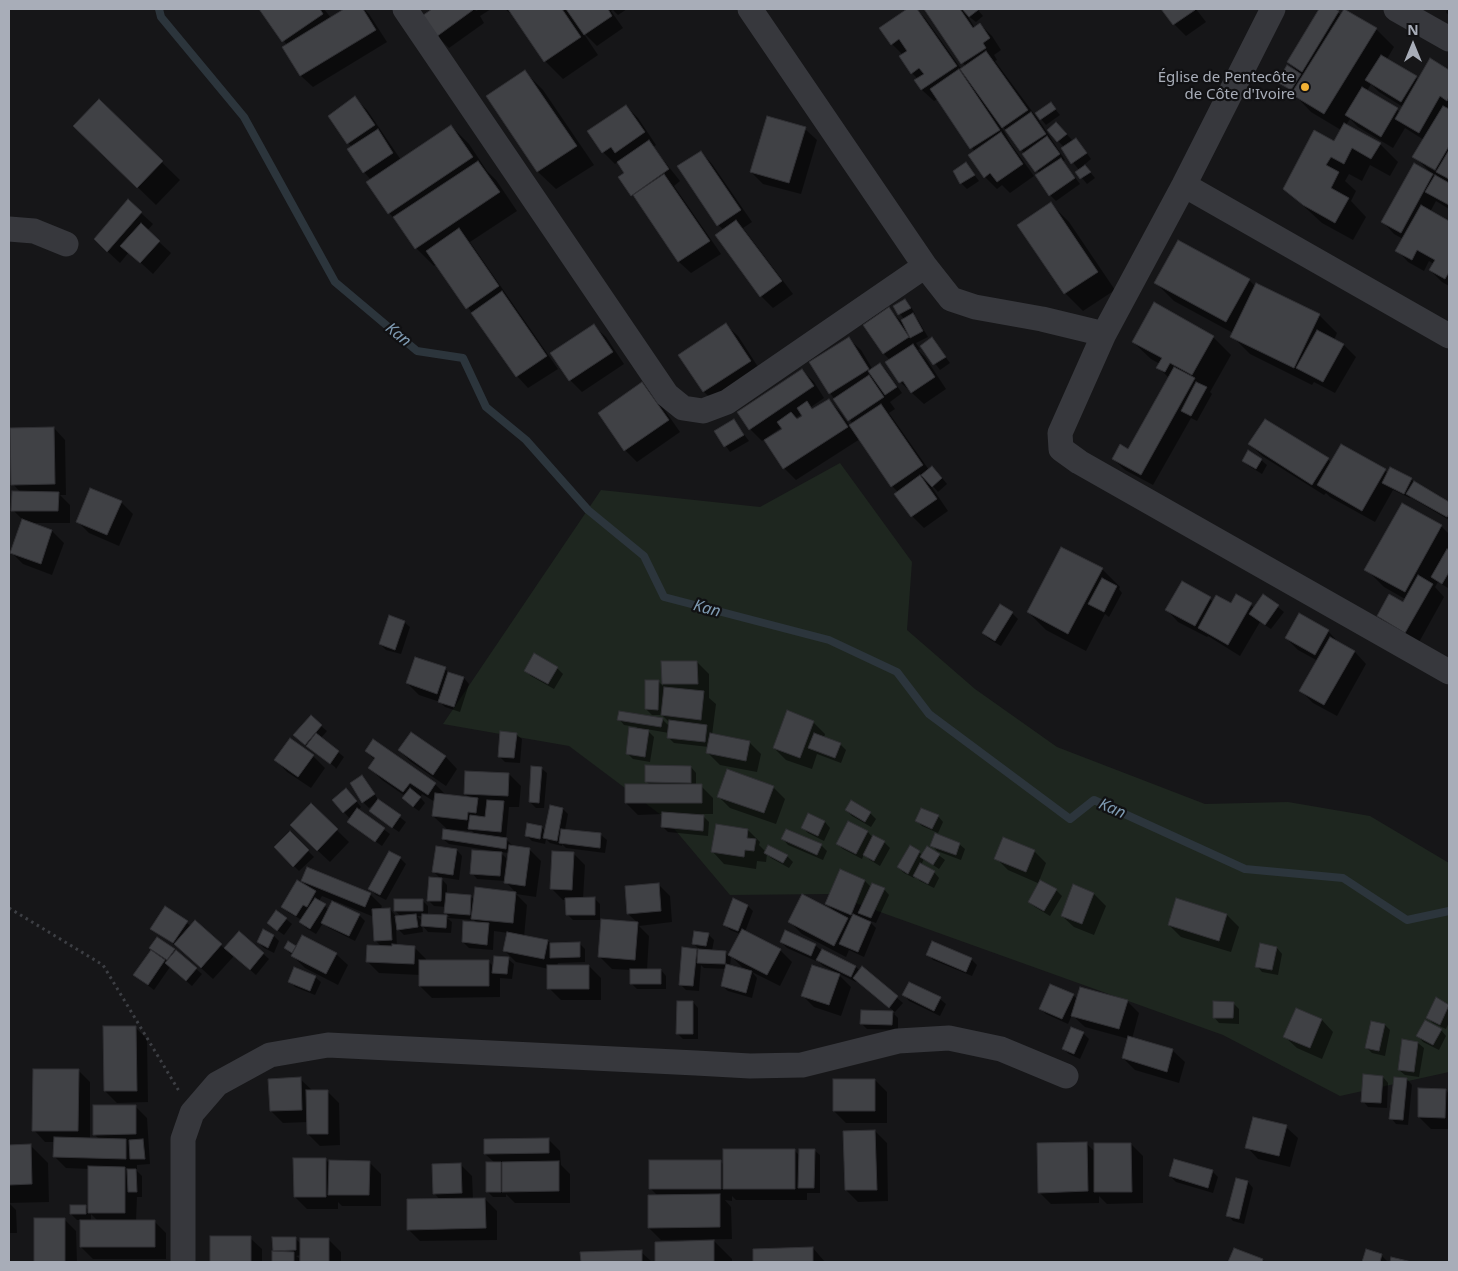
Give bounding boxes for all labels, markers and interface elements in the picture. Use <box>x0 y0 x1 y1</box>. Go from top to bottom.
north arrow <box>1388 20 1438 70</box>
text: N <box>1407 20 1419 39</box>
place label: Église de Pentecôte de Côte d'Ivoire <box>1158 69 1295 104</box>
marker: Église de Pentecôte de Côte d'Ivoire <box>1299 81 1311 93</box>
water label: Kan <box>381 319 415 351</box>
water label: Kan <box>691 596 723 622</box>
water label: Kan <box>1096 795 1128 823</box>

